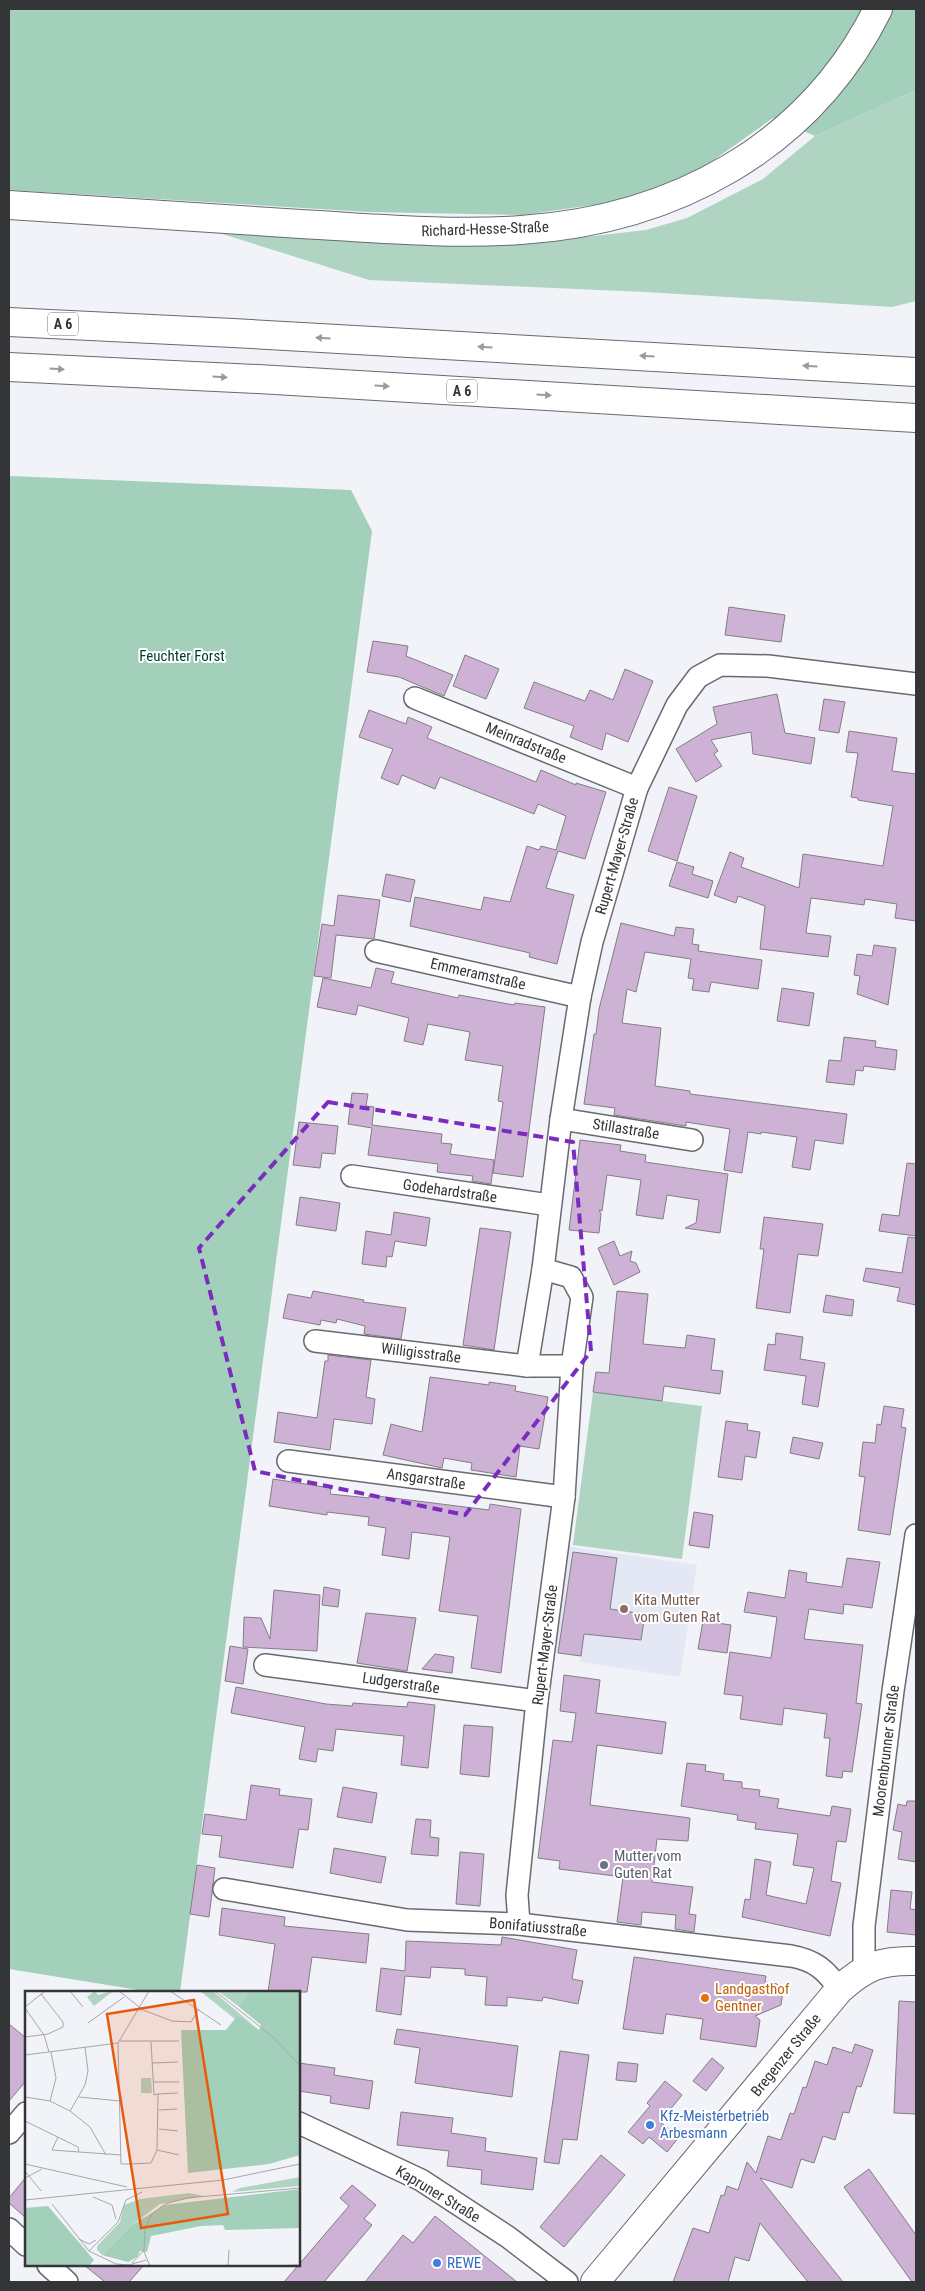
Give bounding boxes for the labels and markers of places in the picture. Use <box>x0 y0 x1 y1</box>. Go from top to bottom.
place label: Kita Mutter vom Guten Rat <box>634 1591 720 1626</box>
marker: Kita Mutter vom Guten Rat <box>618 1603 630 1615</box>
place label: Mutter vom Guten Rat <box>614 1847 682 1882</box>
marker: Mutter vom Guten Rat <box>598 1859 610 1871</box>
place label: Landgasthof Gentner <box>715 1980 790 2015</box>
marker: Landgasthof Gentner <box>699 1992 711 2004</box>
place label: Kfz-Meisterbetrieb Arbesmann <box>660 2107 769 2142</box>
marker: Kfz-Meisterbetrieb Arbesmann <box>644 2119 656 2131</box>
place label: REWE <box>447 2254 481 2272</box>
marker: REWE <box>431 2257 443 2269</box>

